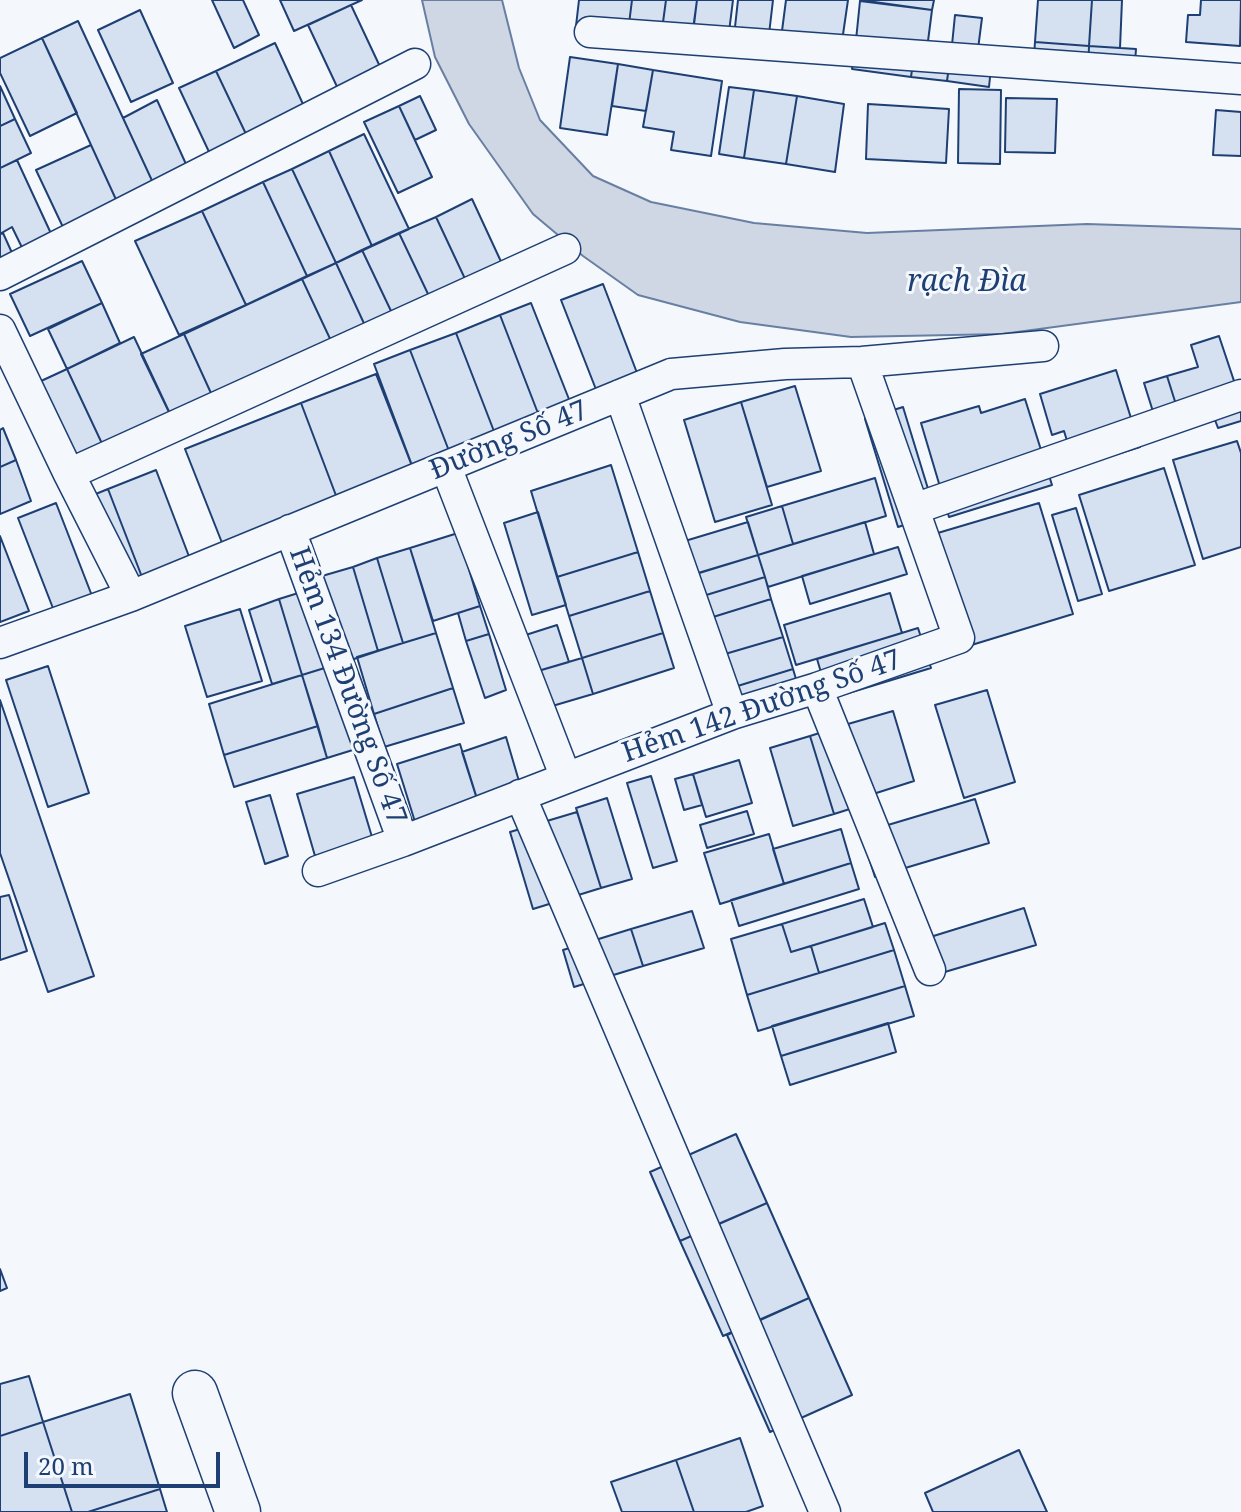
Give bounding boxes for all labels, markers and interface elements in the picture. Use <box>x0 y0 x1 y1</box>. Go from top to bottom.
water label: rạch Đìa <box>907 264 1027 300</box>
street label: Đường Số 47 <box>425 394 593 488</box>
street label: Hẻm 134 Đường Số 47 <box>281 543 413 829</box>
street label: Hẻm 142 Đường Số 47 <box>618 644 906 770</box>
scale bar <box>28 1436 224 1486</box>
text: 20 m <box>38 1449 94 1482</box>

